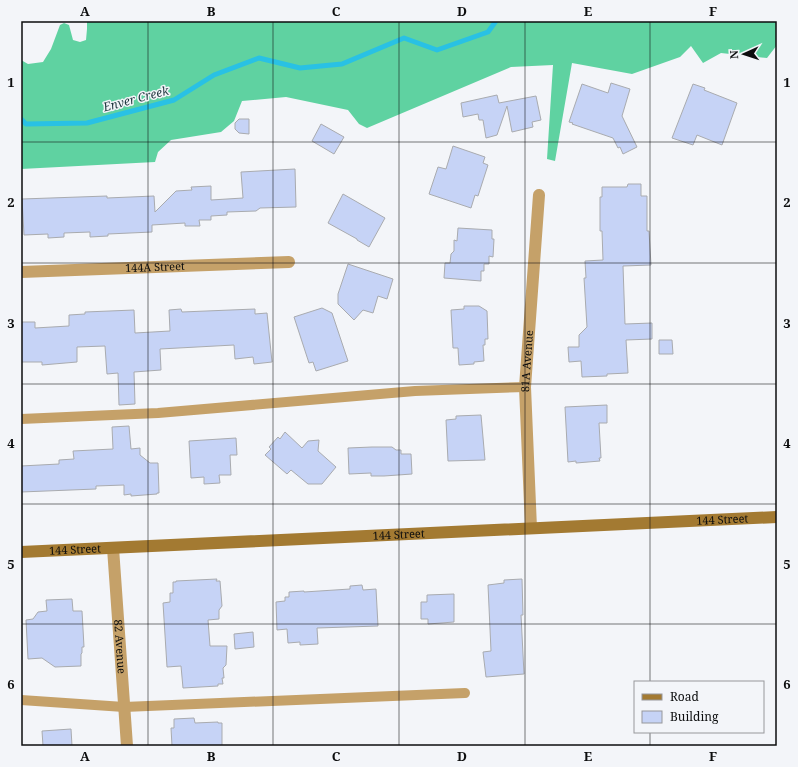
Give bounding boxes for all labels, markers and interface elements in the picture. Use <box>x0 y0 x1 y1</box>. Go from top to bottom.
text: A <box>80 2 90 20</box>
text: B <box>207 2 216 20</box>
text: C <box>332 2 341 20</box>
text: D <box>457 2 467 20</box>
text: E <box>584 2 593 20</box>
text: F <box>709 2 717 20</box>
north arrow <box>724 34 764 74</box>
text: N <box>726 49 741 59</box>
text: 1 <box>7 73 15 91</box>
text: 1 <box>783 73 791 91</box>
water label: Enver Creek <box>100 81 172 116</box>
text: 2 <box>7 193 15 211</box>
text: 2 <box>783 193 791 211</box>
street label: 144A Street <box>125 258 185 275</box>
text: 3 <box>7 314 15 332</box>
text: 3 <box>783 314 791 332</box>
street label: 81A Avenue <box>517 329 536 393</box>
text: 4 <box>7 434 15 452</box>
text: 4 <box>783 434 791 452</box>
street label: 144 Street <box>696 510 749 528</box>
street label: 144 Street <box>372 525 425 543</box>
street label: 144 Street <box>49 540 101 558</box>
text: 5 <box>7 555 15 573</box>
text: 5 <box>783 555 791 573</box>
street label: 82 Avenue <box>111 619 130 675</box>
text: 6 <box>7 675 15 693</box>
text: 6 <box>783 675 791 693</box>
legend <box>634 681 764 733</box>
text: Road <box>670 688 700 705</box>
text: Building <box>670 708 719 725</box>
text: A <box>80 747 90 765</box>
text: B <box>207 747 216 765</box>
text: C <box>332 747 341 765</box>
text: D <box>457 747 467 765</box>
text: E <box>584 747 593 765</box>
text: F <box>709 747 717 765</box>

